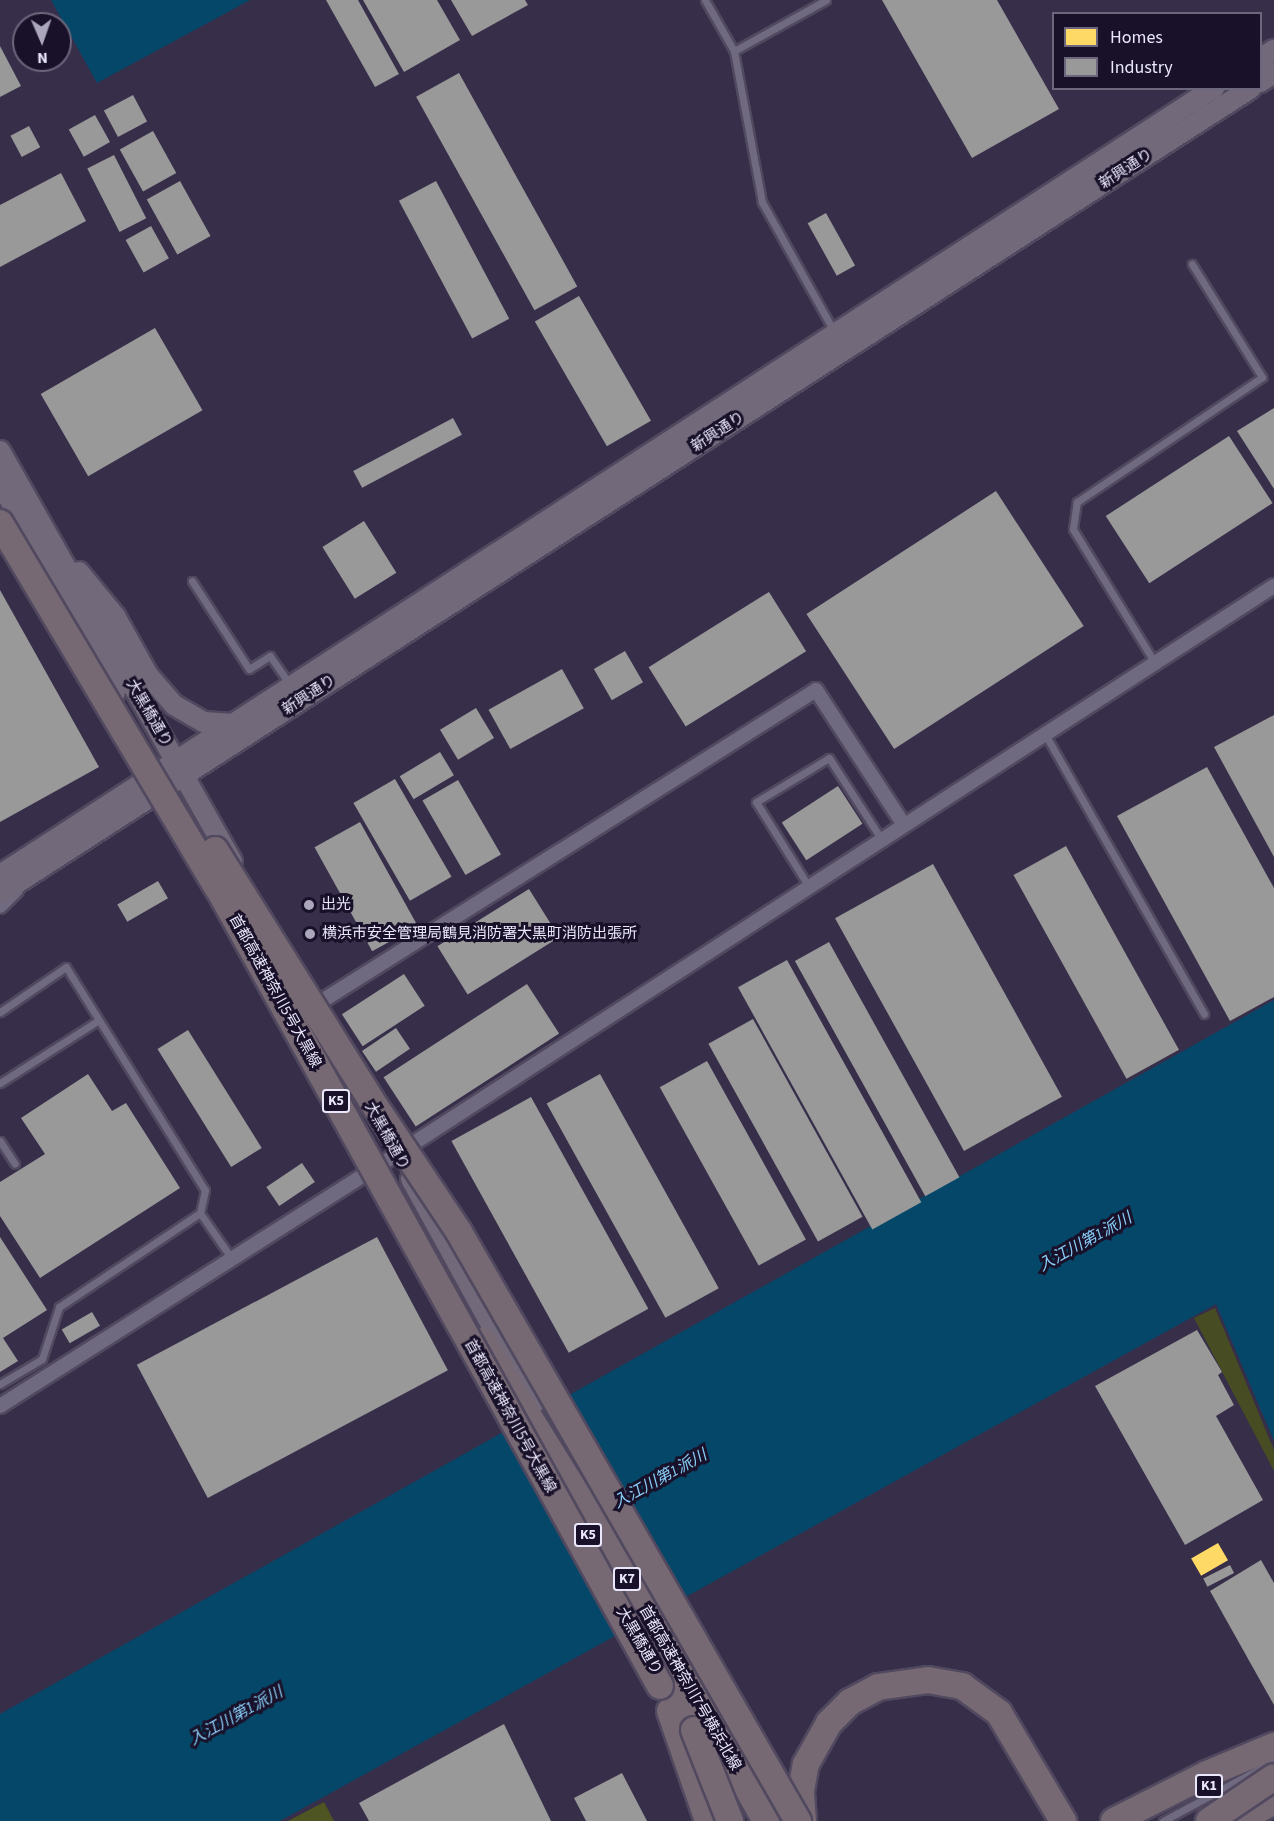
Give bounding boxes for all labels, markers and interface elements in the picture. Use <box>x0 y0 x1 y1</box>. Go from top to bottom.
north arrow <box>12 12 72 72</box>
legend <box>1052 12 1262 90</box>
text: Homes <box>1110 25 1163 50</box>
text: N <box>37 47 48 69</box>
text: Industry <box>1110 55 1173 80</box>
street label: 新興通り <box>1096 145 1156 193</box>
street label: 新興通り <box>688 408 748 456</box>
street label: 新興通り <box>279 671 339 719</box>
street label: 大黒橋通り <box>122 676 176 750</box>
place label: 出光 <box>321 896 351 914</box>
marker: 出光 <box>302 898 316 912</box>
street label: 首都高速神奈川5号大黒線 <box>225 911 325 1071</box>
place label: 横浜市安全管理局鶴見消防署大黒町消防出張所 <box>322 925 637 943</box>
marker: 横浜市安全管理局鶴見消防署大黒町消防出張所 <box>303 927 317 941</box>
road number: K5 <box>321 1090 351 1112</box>
street label: 大黒橋通り <box>361 1099 413 1173</box>
water label: 入江川第1派川 <box>1035 1208 1135 1276</box>
street label: 首都高速神奈川5号大黒線 <box>460 1336 560 1496</box>
water label: 入江川第1派川 <box>610 1445 710 1513</box>
road number: K5 <box>573 1524 603 1546</box>
road number: K7 <box>612 1568 642 1590</box>
street label: 首都高速神奈川7号横浜北線 <box>635 1602 745 1774</box>
street label: 大黒橋通り <box>612 1604 666 1678</box>
water label: 入江川第1派川 <box>186 1682 286 1750</box>
road number: K1 <box>1194 1775 1224 1797</box>

